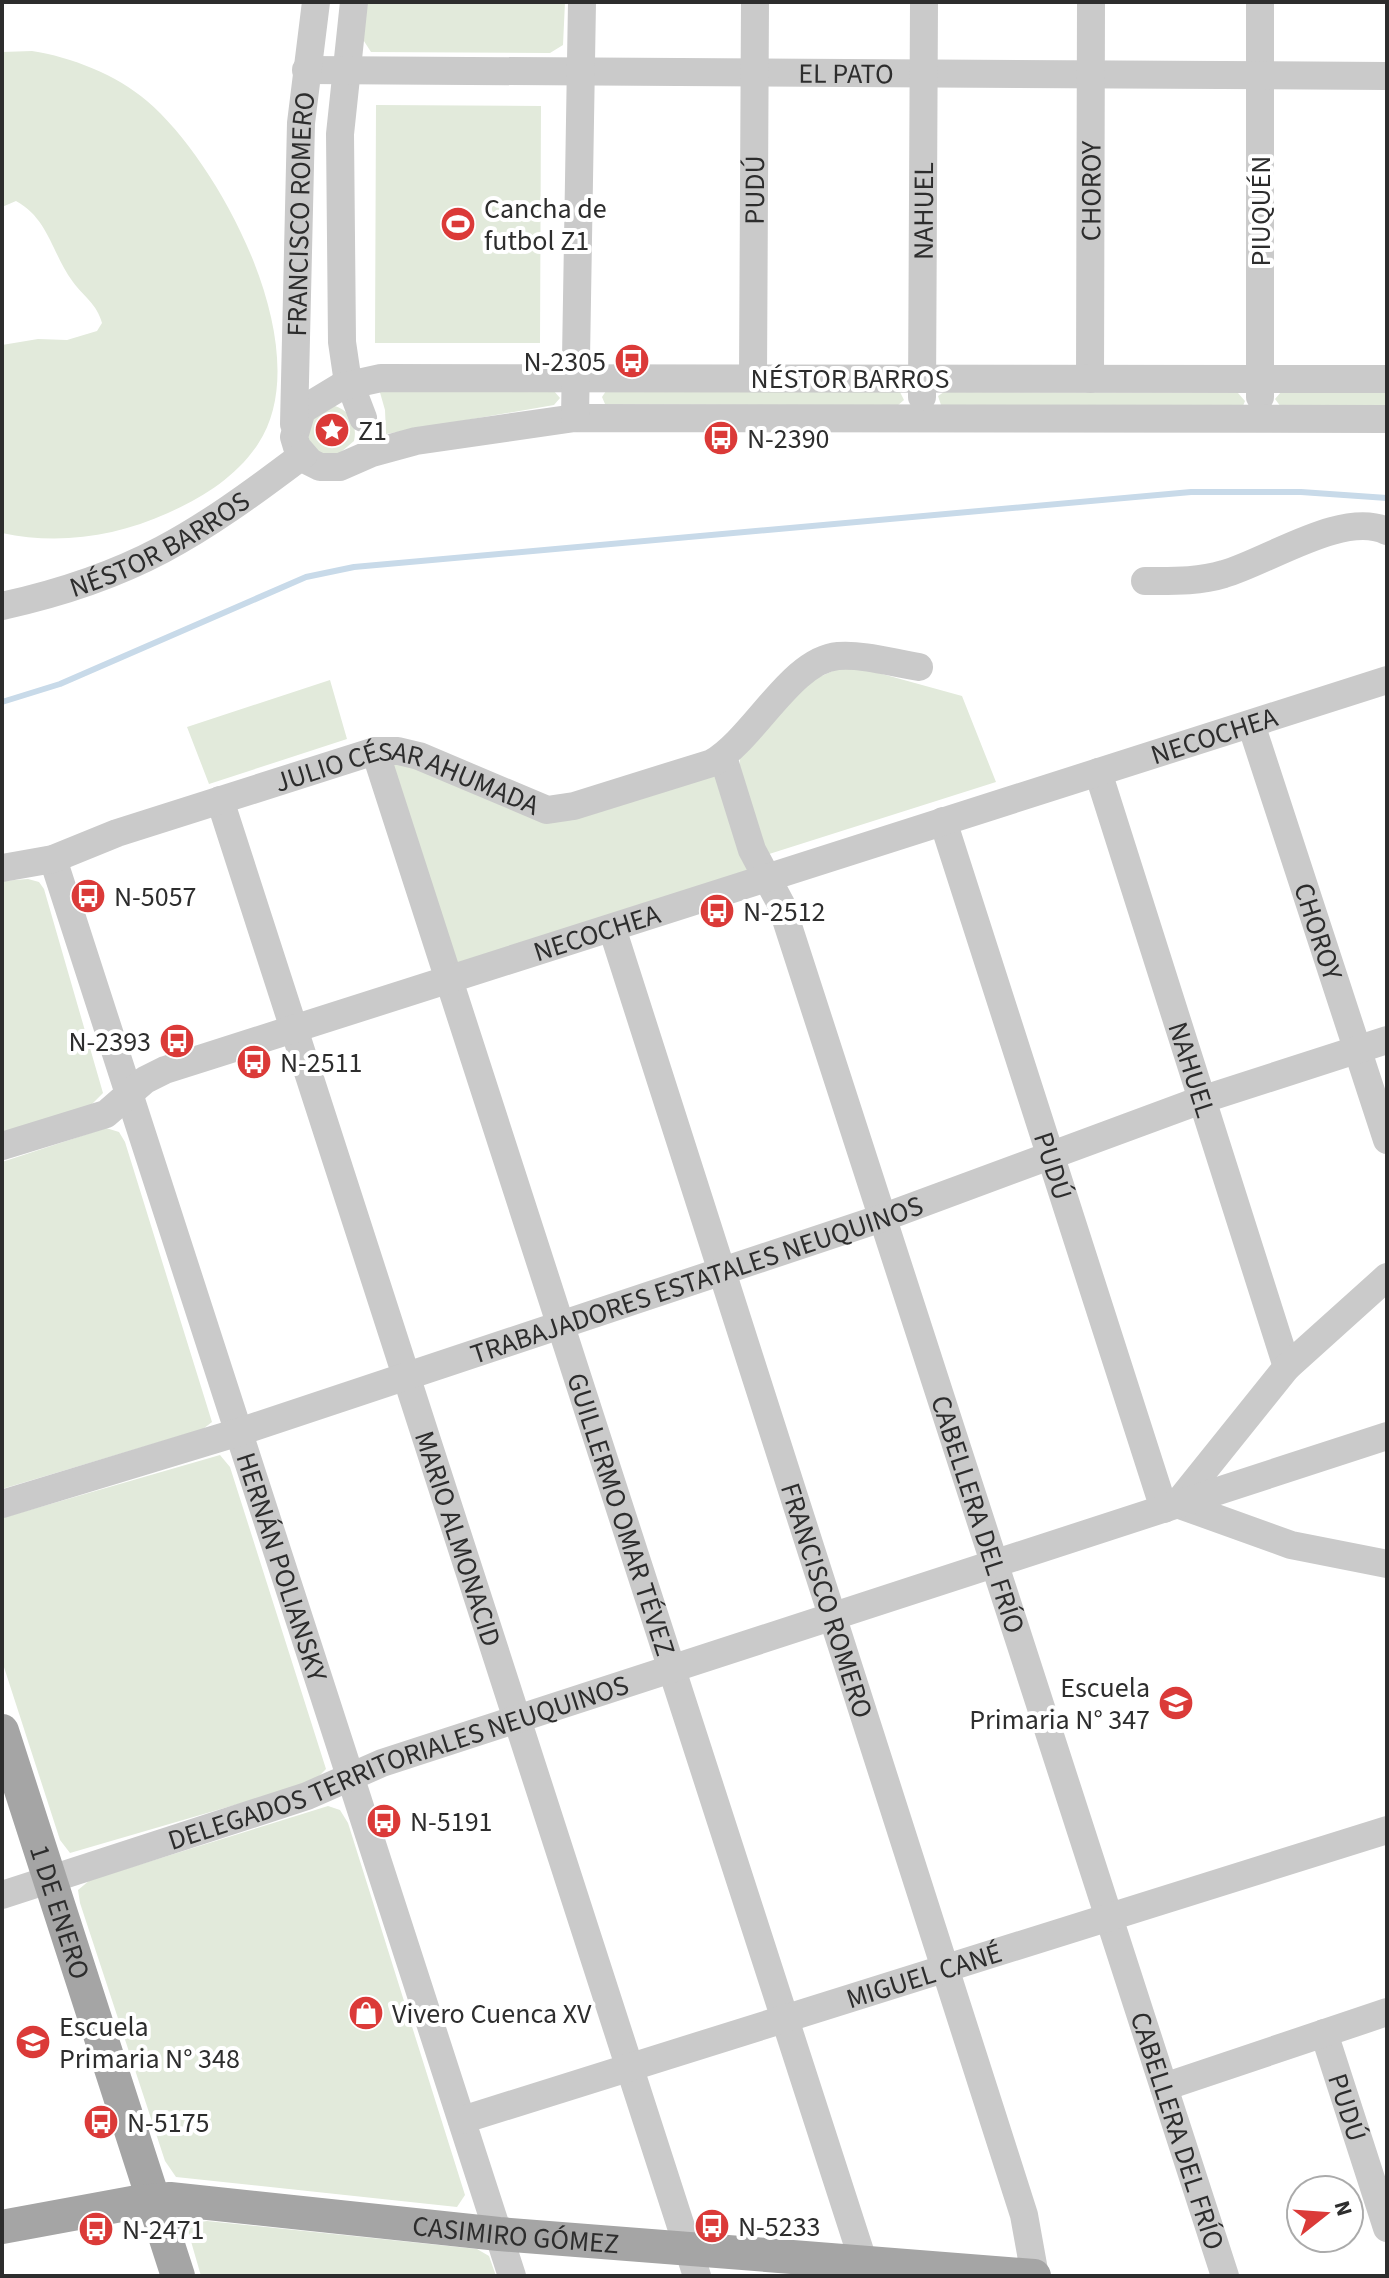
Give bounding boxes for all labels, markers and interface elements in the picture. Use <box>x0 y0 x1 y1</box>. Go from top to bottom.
street label: EL PATO <box>798 54 894 94</box>
street label: FRANCISCO ROMERO <box>277 90 326 337</box>
street label: CHOROY <box>1071 140 1112 241</box>
street label: PUDÚ <box>735 155 775 225</box>
street label: PIUQUÉN <box>1241 156 1281 266</box>
street label: NAHUEL <box>904 162 944 260</box>
place label: Cancha de futbol Z1 <box>484 189 607 261</box>
sports icon: Cancha de futbol Z1 <box>439 205 477 243</box>
place label: N-2305 <box>524 342 606 382</box>
bus stop icon: N-2305 <box>613 342 651 380</box>
street label: NÉSTOR BARROS <box>751 359 949 399</box>
place icon: Z1 <box>313 411 351 449</box>
place label: Z1 <box>358 411 387 451</box>
bus stop icon: N-2390 <box>702 419 740 457</box>
place label: N-2390 <box>747 419 830 459</box>
street label: NÉSTOR BARROS <box>64 481 258 608</box>
street label: NECOCHEA <box>1146 697 1283 775</box>
street label: JULIO CÉSAR AHUMADA <box>269 731 546 826</box>
bus stop icon: N-5057 <box>69 877 107 915</box>
place label: N-5057 <box>114 877 197 917</box>
street label: CHOROY <box>1283 878 1353 986</box>
bus stop icon: N-2512 <box>698 892 736 930</box>
place label: N-2512 <box>743 892 826 932</box>
street label: NECOCHEA <box>528 894 666 972</box>
street label: NAHUEL <box>1158 1017 1225 1122</box>
place label: N-2393 <box>69 1022 151 1062</box>
bus stop icon: N-2393 <box>158 1022 196 1060</box>
bus stop icon: N-2511 <box>235 1043 273 1081</box>
place label: N-2511 <box>280 1043 363 1083</box>
street label: PUDÚ <box>1023 1127 1082 1205</box>
street label: TRABAJADORES ESTATALES NEUQUINOS <box>465 1186 929 1375</box>
street label: GUILLERMO OMAR TÉVEZ <box>556 1368 685 1661</box>
street label: CABELLERA DEL FRÍO <box>920 1390 1035 1639</box>
street label: MARIO ALMONACID <box>404 1426 511 1652</box>
street label: HERNÁN POLIANSKY <box>225 1447 337 1688</box>
street label: FRANCISCO ROMERO <box>770 1478 883 1723</box>
street label: DELEGADOS TERRITORIALES NEUQUINOS <box>163 1665 634 1861</box>
place label: Escuela Primaria N° 347 <box>969 1668 1150 1740</box>
school or university icon: Escuela Primaria N° 347 <box>1157 1684 1195 1722</box>
bus stop icon: N-5191 <box>365 1802 403 1840</box>
place label: N-5191 <box>410 1802 493 1842</box>
street label: 1 DE ENERO <box>19 1840 100 1985</box>
street label: MIGUEL CANÉ <box>841 1933 1007 2019</box>
shop icon: Vivero Cuenca XV <box>347 1994 385 2032</box>
place label: Vivero Cuenca XV <box>392 1994 592 2034</box>
place label: Escuela Primaria N° 348 <box>59 2007 240 2079</box>
street label: CABELLERA DEL FRÍO <box>1120 2007 1234 2255</box>
school or university icon: Escuela Primaria N° 348 <box>14 2023 52 2061</box>
street label: PUDÚ <box>1317 2068 1377 2147</box>
bus stop icon: N-5175 <box>82 2103 120 2141</box>
place label: N-5175 <box>127 2103 210 2143</box>
north arrow <box>1285 2174 1365 2254</box>
text: N <box>1326 2197 1361 2220</box>
street label: CASIMIRO GÓMEZ <box>410 2206 621 2264</box>
bus stop icon: N-5233 <box>693 2207 731 2245</box>
place label: N-5233 <box>738 2207 821 2247</box>
bus stop icon: N-2471 <box>77 2210 115 2248</box>
place label: N-2471 <box>122 2210 205 2250</box>

